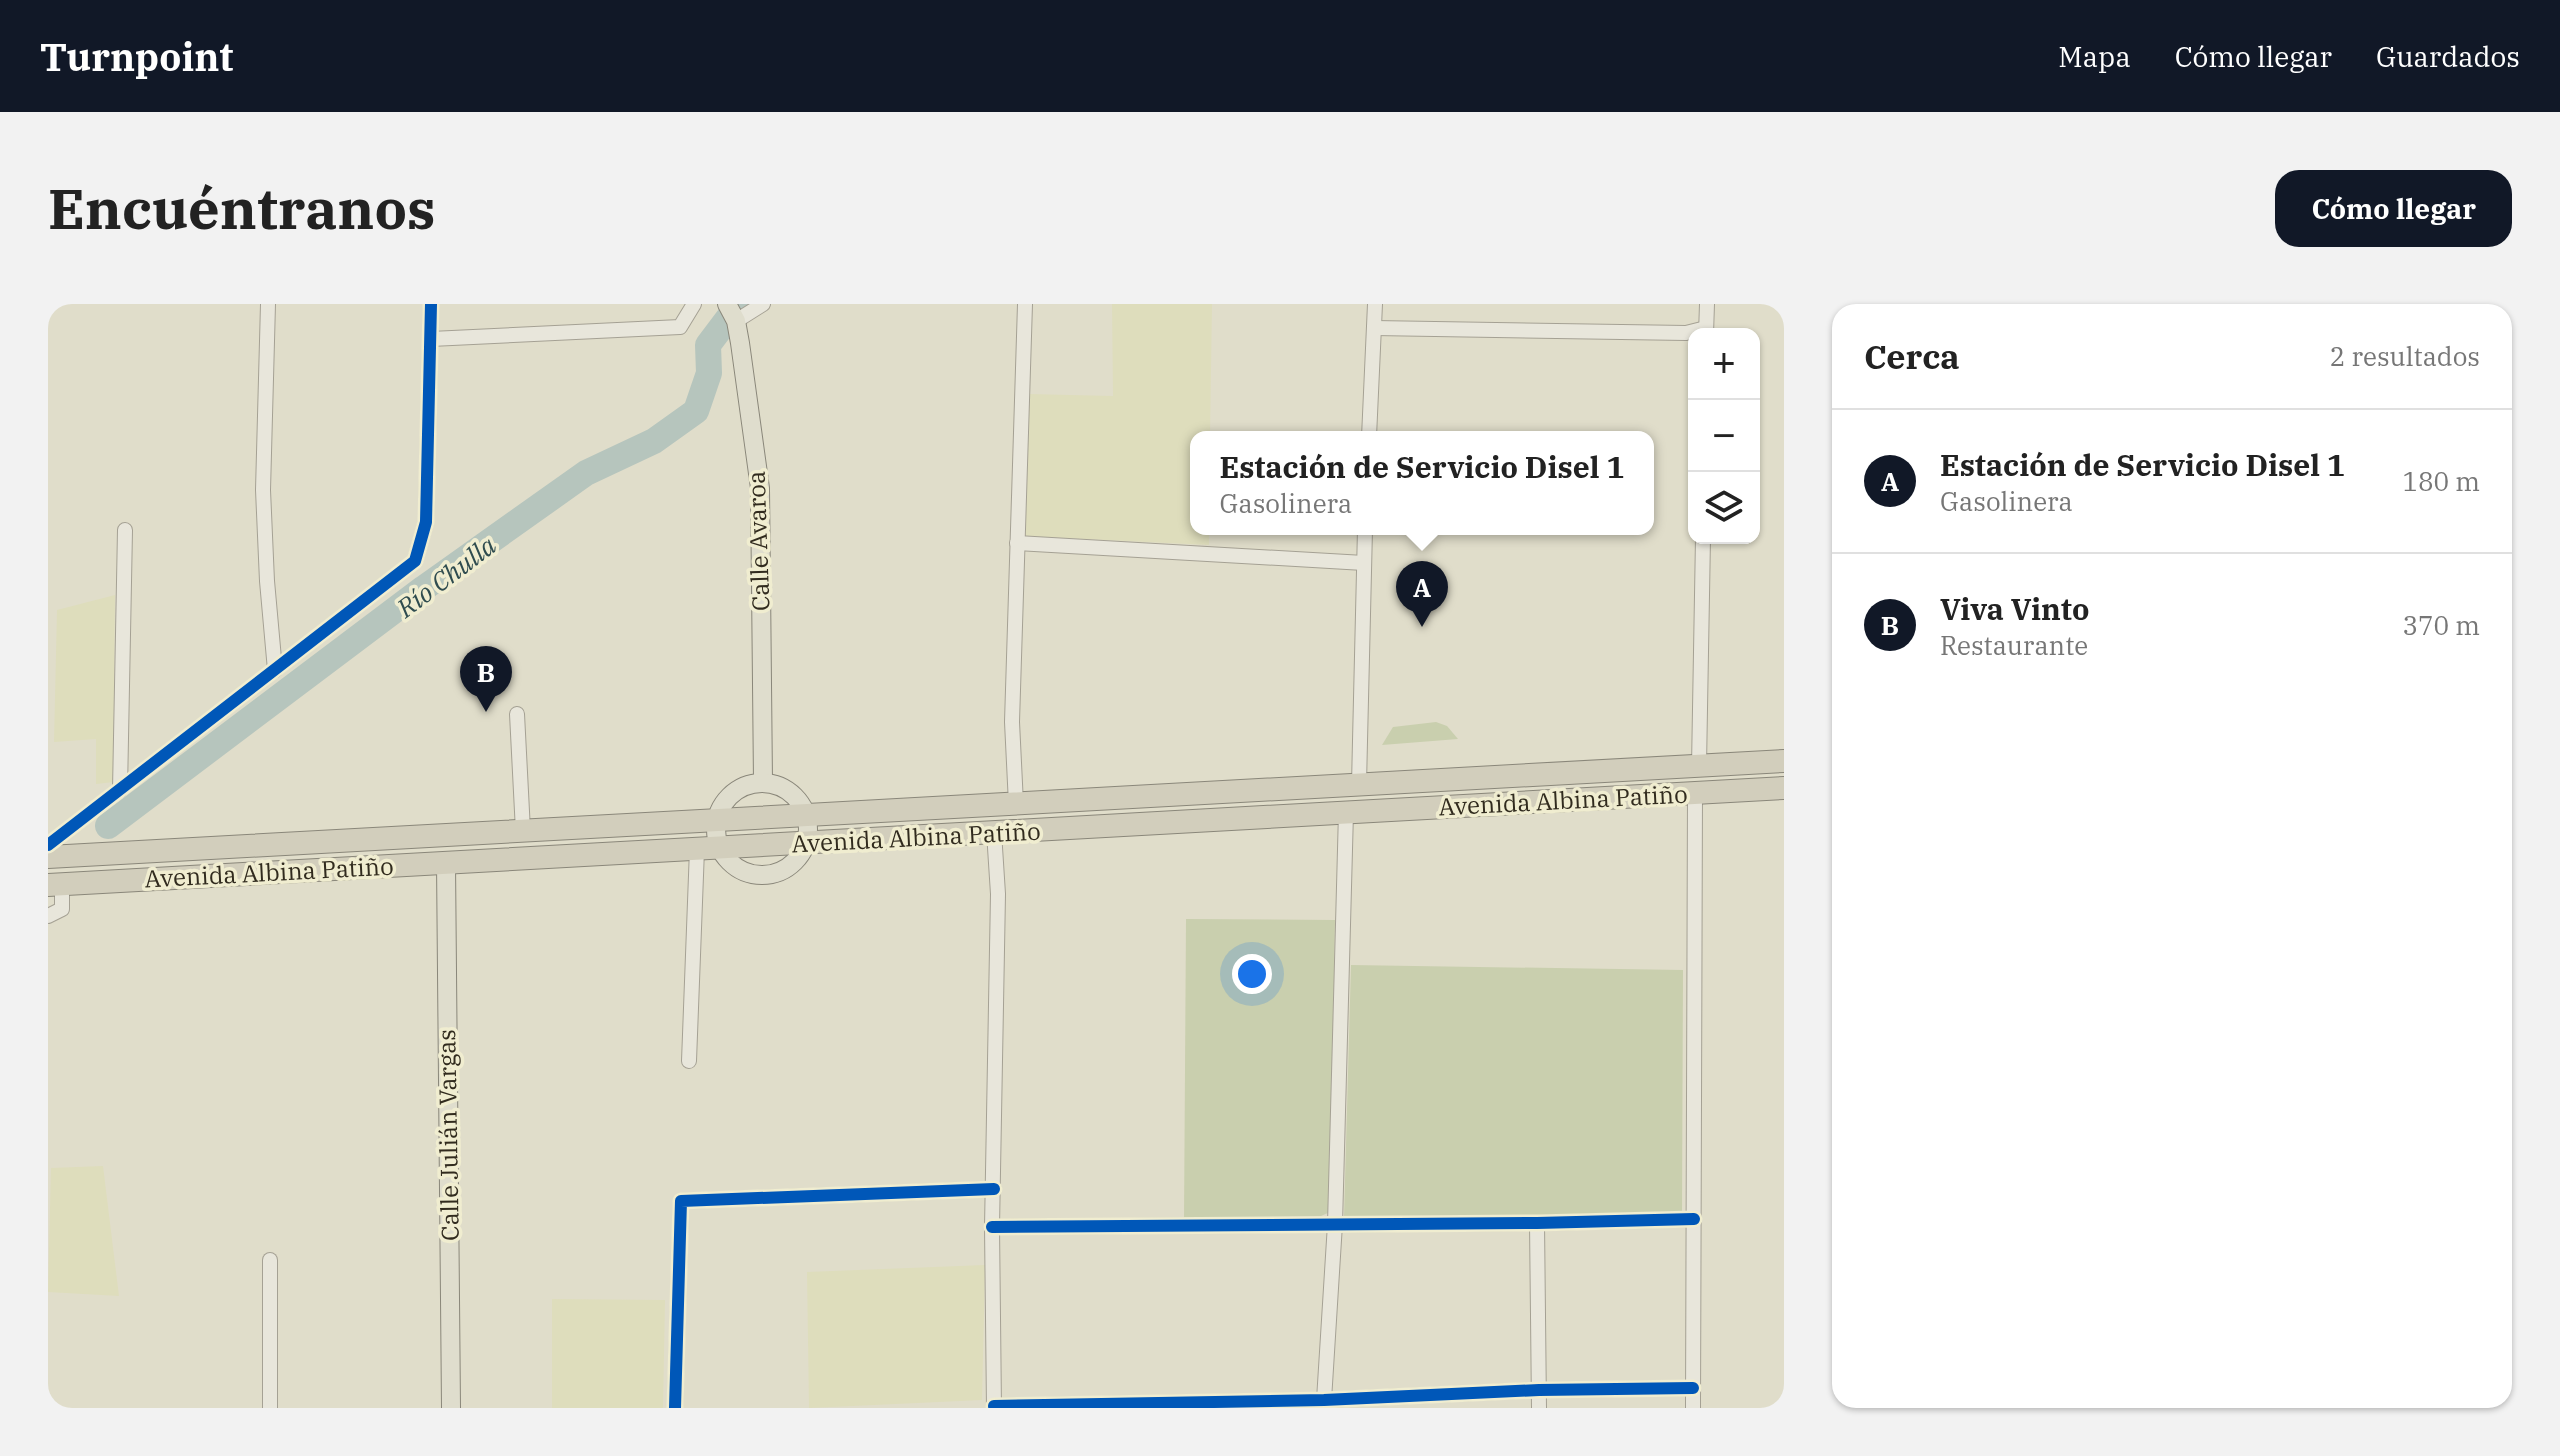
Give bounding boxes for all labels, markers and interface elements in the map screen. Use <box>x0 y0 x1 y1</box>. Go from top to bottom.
text: Turnpoint <box>40 32 234 81</box>
text: Mapa <box>2058 38 2131 75</box>
text: Cómo llegar <box>2175 38 2332 75</box>
text: Guardados <box>2376 38 2520 75</box>
button: Cómo llegar <box>2275 170 2512 247</box>
text: Encuéntranos <box>48 172 435 244</box>
map controls <box>1688 328 1760 544</box>
button: + <box>1688 328 1760 400</box>
text: Cerca <box>1864 334 1960 378</box>
text: 2 resultados <box>2330 339 2480 373</box>
button: − <box>1688 400 1760 472</box>
popup <box>1190 431 1654 535</box>
text: Estación de Servicio Disel 1 <box>1940 445 2345 484</box>
text: Estación de Servicio Disel 1 <box>1219 447 1625 486</box>
text: A <box>1881 464 1899 498</box>
text: 180 m <box>2402 464 2480 498</box>
street label: Calle Avaroa <box>740 470 776 612</box>
button: layers <box>1688 472 1760 544</box>
text: Gasolinera <box>1940 484 2073 518</box>
text: Gasolinera <box>1219 486 1352 520</box>
water label: Río Chulla <box>389 528 502 625</box>
pin: A <box>1396 561 1448 627</box>
text: Viva Vinto <box>1940 589 2090 628</box>
text: B <box>1881 608 1899 642</box>
text: 370 m <box>2402 608 2480 642</box>
text: Restaurante <box>1940 628 2088 662</box>
pin: B <box>460 646 512 712</box>
street label: Avenida Albina Patiño <box>1438 778 1688 822</box>
street label: Avenida Albina Patiño <box>791 815 1041 859</box>
street label: Avenida Albina Patiño <box>144 850 394 894</box>
your location <box>1232 954 1272 994</box>
street label: Calle Julián Vargas <box>430 1029 466 1241</box>

